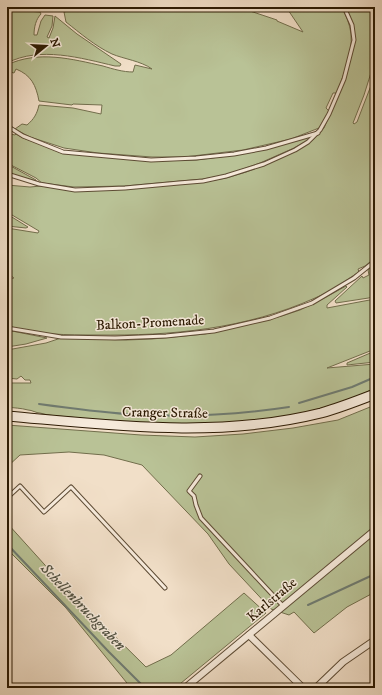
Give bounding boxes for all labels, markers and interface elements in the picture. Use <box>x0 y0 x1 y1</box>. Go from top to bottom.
north arrow <box>26 26 66 66</box>
text: N <box>47 37 63 50</box>
street label: Balkon-Promenade <box>96 311 205 335</box>
street label: Cranger Straße <box>122 403 208 423</box>
water label: Schellenbruchgraben <box>36 559 130 655</box>
street label: Karlstraße <box>243 574 301 626</box>

